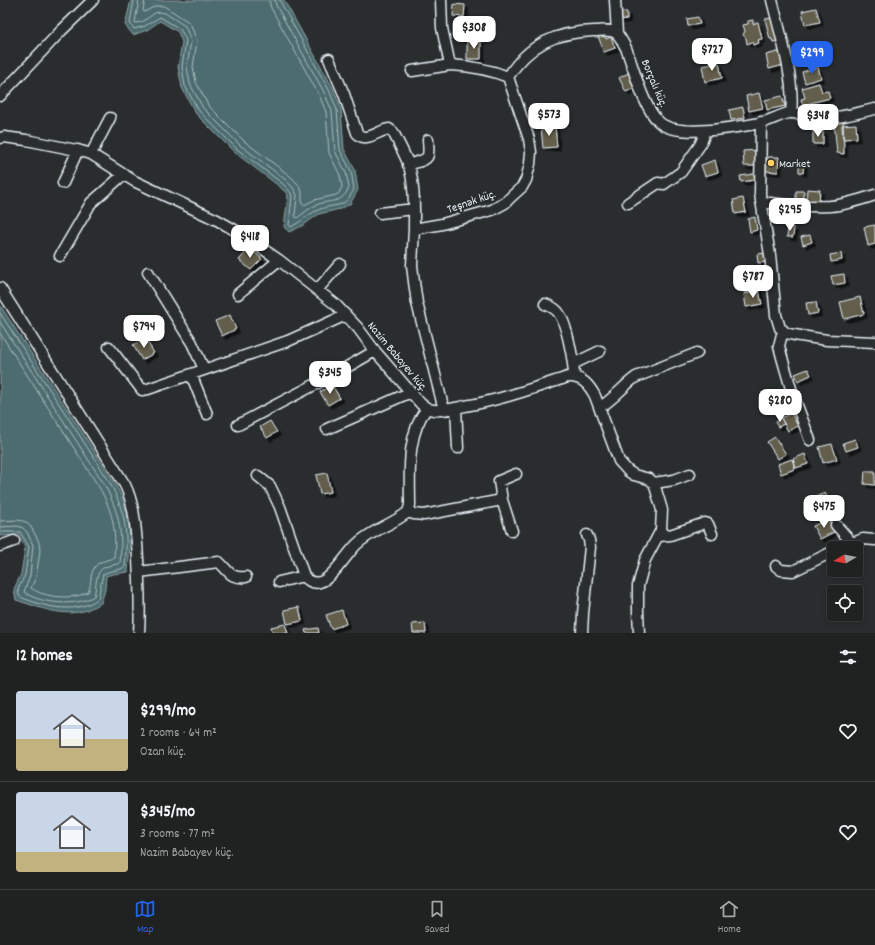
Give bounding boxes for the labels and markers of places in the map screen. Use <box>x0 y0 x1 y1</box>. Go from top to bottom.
pin: $308 <box>450 16 498 50</box>
pin: $727 <box>688 38 736 72</box>
pin: $299 <box>788 41 836 75</box>
pin: $573 <box>525 103 573 137</box>
pin: $348 <box>794 104 842 138</box>
place label: Market <box>779 156 811 173</box>
marker: Market <box>766 158 776 168</box>
pin: $295 <box>766 198 814 232</box>
pin: $418 <box>226 225 274 259</box>
pin: $787 <box>729 265 777 299</box>
pin: $794 <box>120 315 168 349</box>
pin: $345 <box>306 361 354 395</box>
pin: $280 <box>756 389 804 423</box>
pin: $475 <box>800 495 848 529</box>

